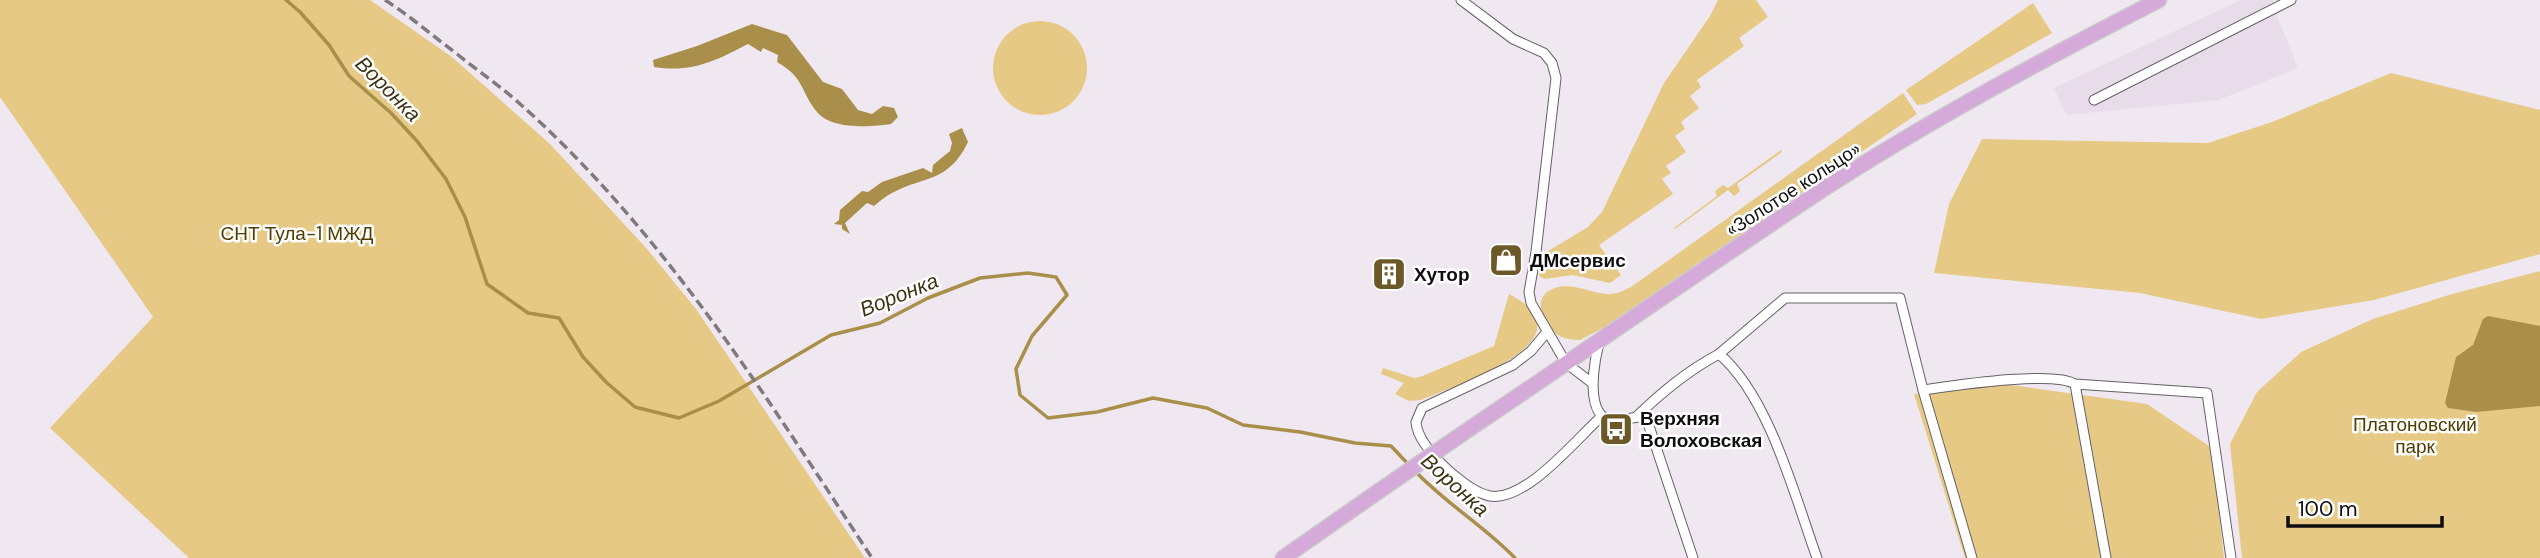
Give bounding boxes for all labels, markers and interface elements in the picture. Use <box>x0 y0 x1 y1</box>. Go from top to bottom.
water label: Воронка <box>349 50 427 128</box>
street label: «Золотое кольцо» <box>1721 137 1865 242</box>
park label: СНТ Тула-1 МЖД <box>221 221 374 246</box>
shop icon: ДМсервис <box>1487 241 1525 279</box>
place label: ДМсервис <box>1530 248 1626 273</box>
building icon: Хутор <box>1370 255 1408 293</box>
place label: Хутор <box>1414 262 1470 287</box>
water label: Воронка <box>856 267 942 323</box>
place label: Верхняя Волоховская <box>1640 406 1762 453</box>
bus stop icon: Верхняя Волоховская <box>1597 410 1635 448</box>
park label: Платоновский парк <box>2353 412 2477 459</box>
water label: Воронка <box>1415 447 1495 523</box>
scale bar <box>2288 484 2442 528</box>
text: 100 m <box>2298 495 2358 523</box>

